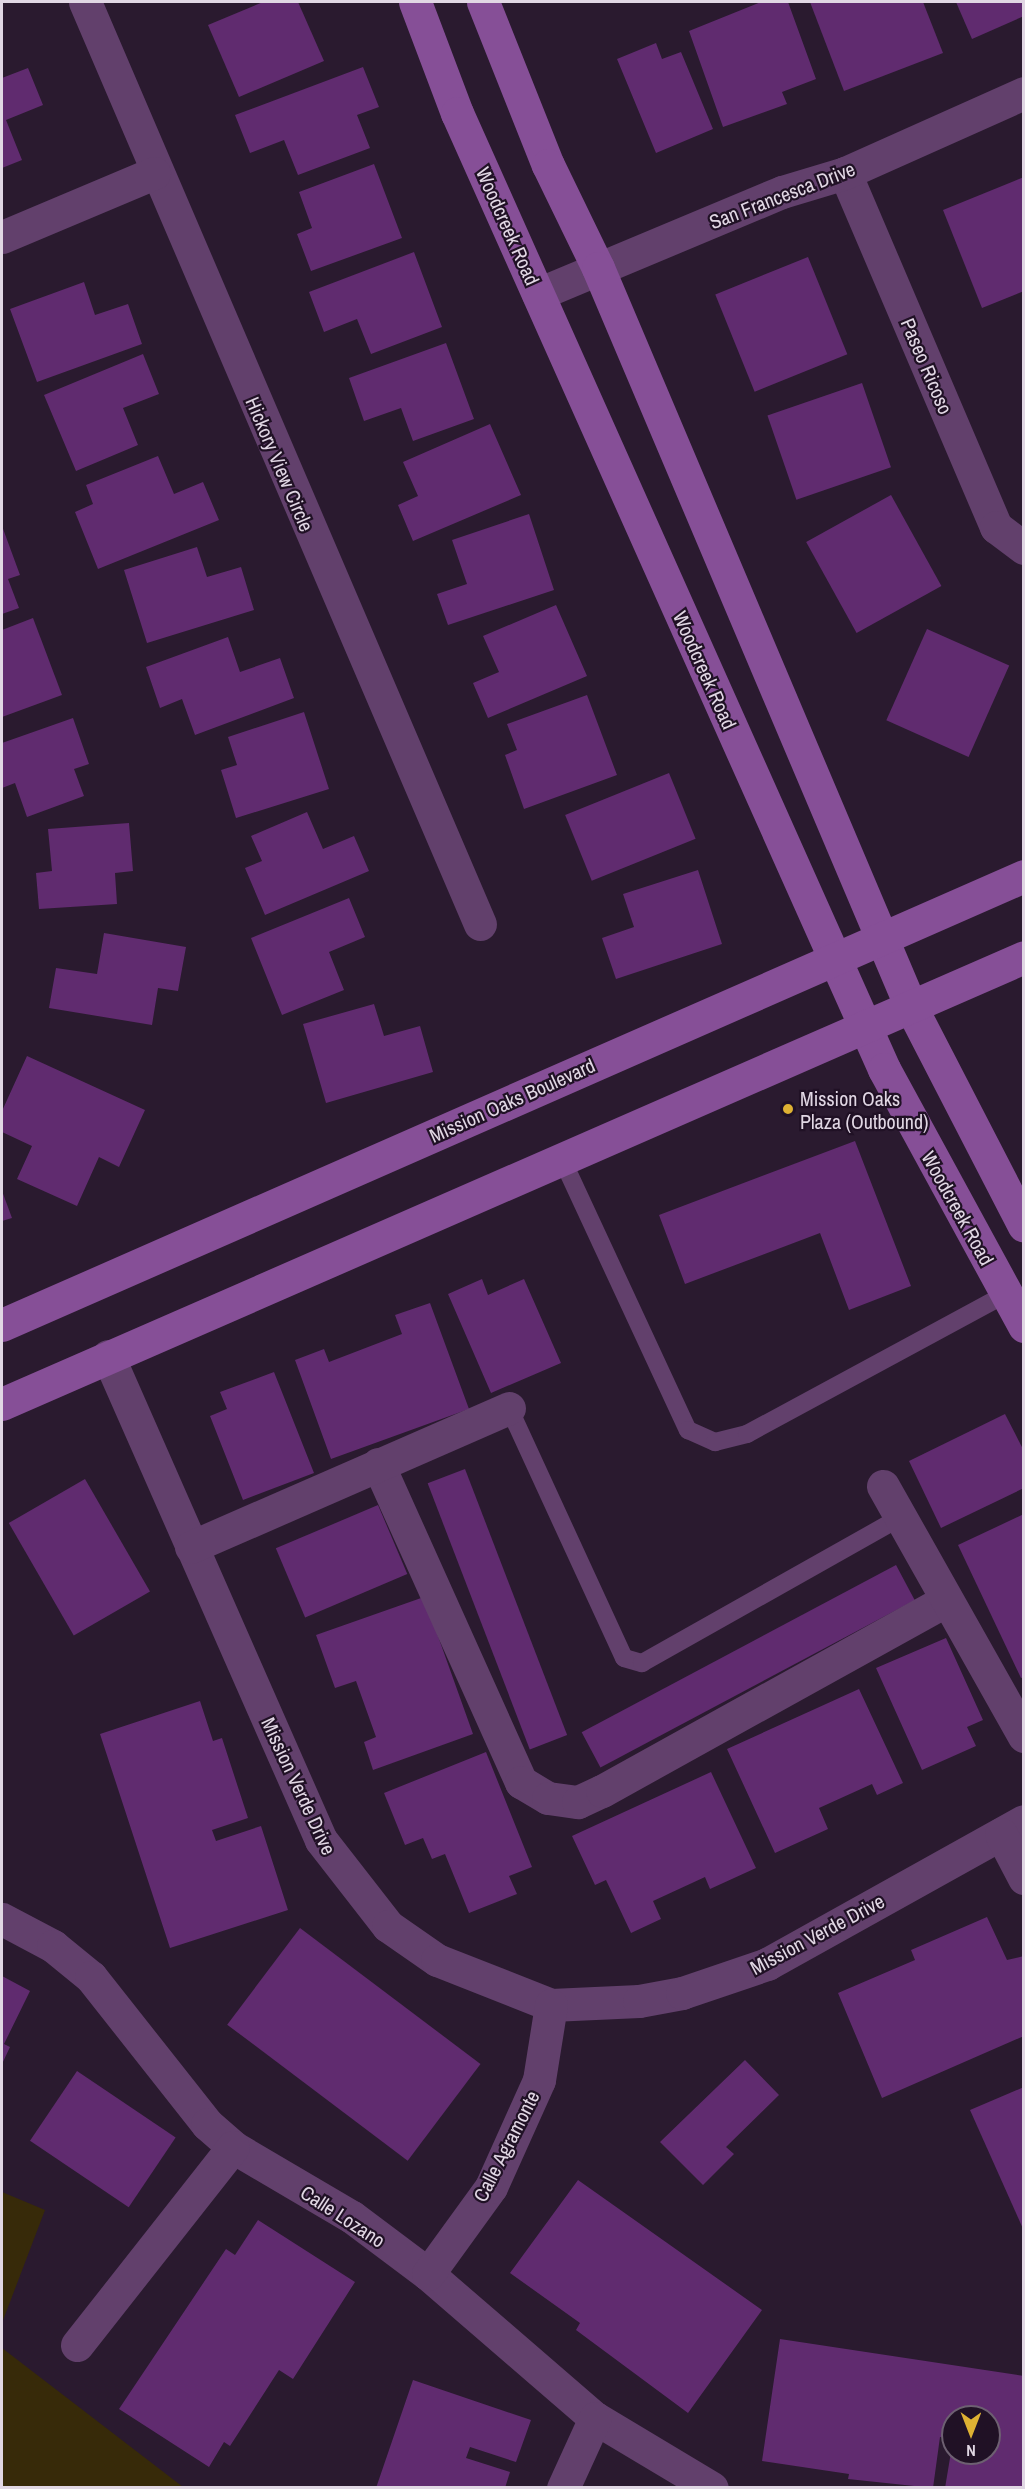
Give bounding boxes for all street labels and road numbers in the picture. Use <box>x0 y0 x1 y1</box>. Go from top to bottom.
street label: San Francesca Drive <box>706 156 858 234</box>
street label: Woodcreek Road <box>471 163 545 289</box>
street label: Paseo Ricoso <box>896 314 958 418</box>
street label: Hickory View Circle <box>241 393 319 535</box>
street label: Woodcreek Road <box>668 607 742 733</box>
street label: Mission Oaks Boulevard <box>426 1053 598 1147</box>
street label: Woodcreek Road <box>917 1147 999 1269</box>
street label: Mission Verde Drive <box>257 1714 341 1858</box>
street label: Mission Verde Drive <box>746 1889 888 1979</box>
street label: Calle Agramonte <box>468 2086 544 2206</box>
street label: Calle Lozano <box>296 2180 390 2252</box>

